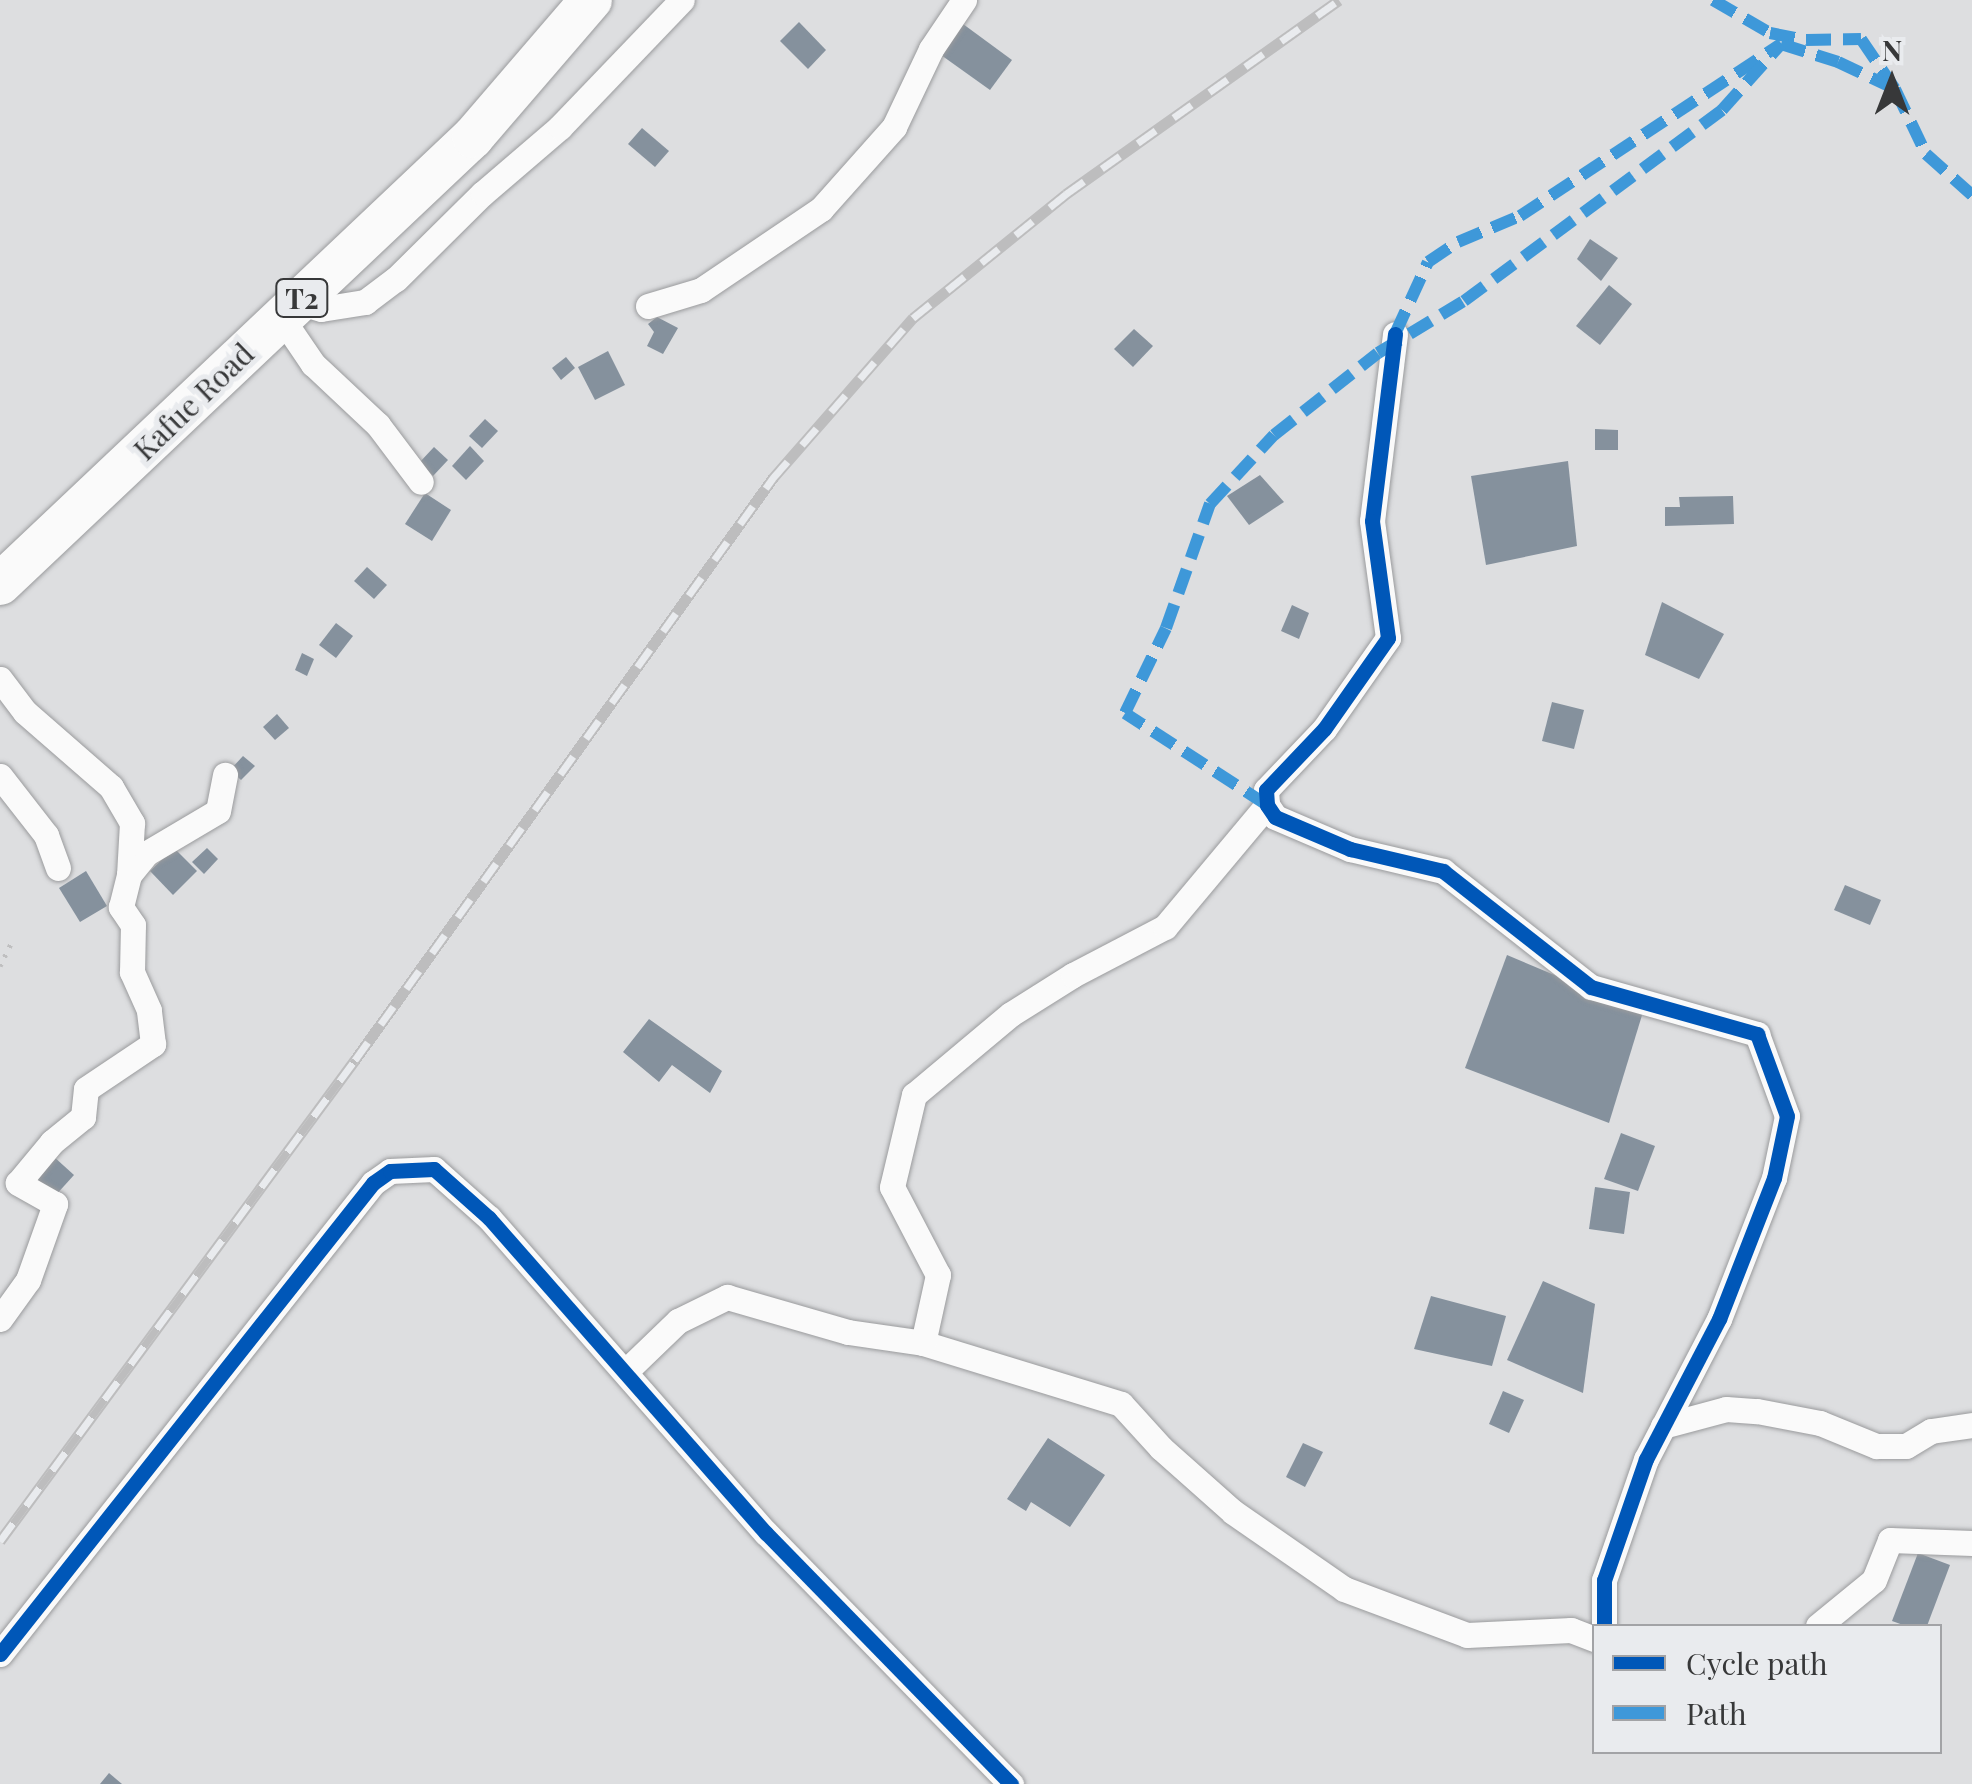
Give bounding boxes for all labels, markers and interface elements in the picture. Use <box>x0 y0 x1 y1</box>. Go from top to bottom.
north arrow <box>1842 30 1942 130</box>
text: N <box>1882 31 1902 68</box>
road number: T2 <box>274 275 330 321</box>
street label: Kafue Road <box>126 335 260 467</box>
legend <box>1592 1624 1942 1754</box>
text: Cycle path <box>1686 1643 1828 1683</box>
text: Path <box>1686 1693 1747 1733</box>

